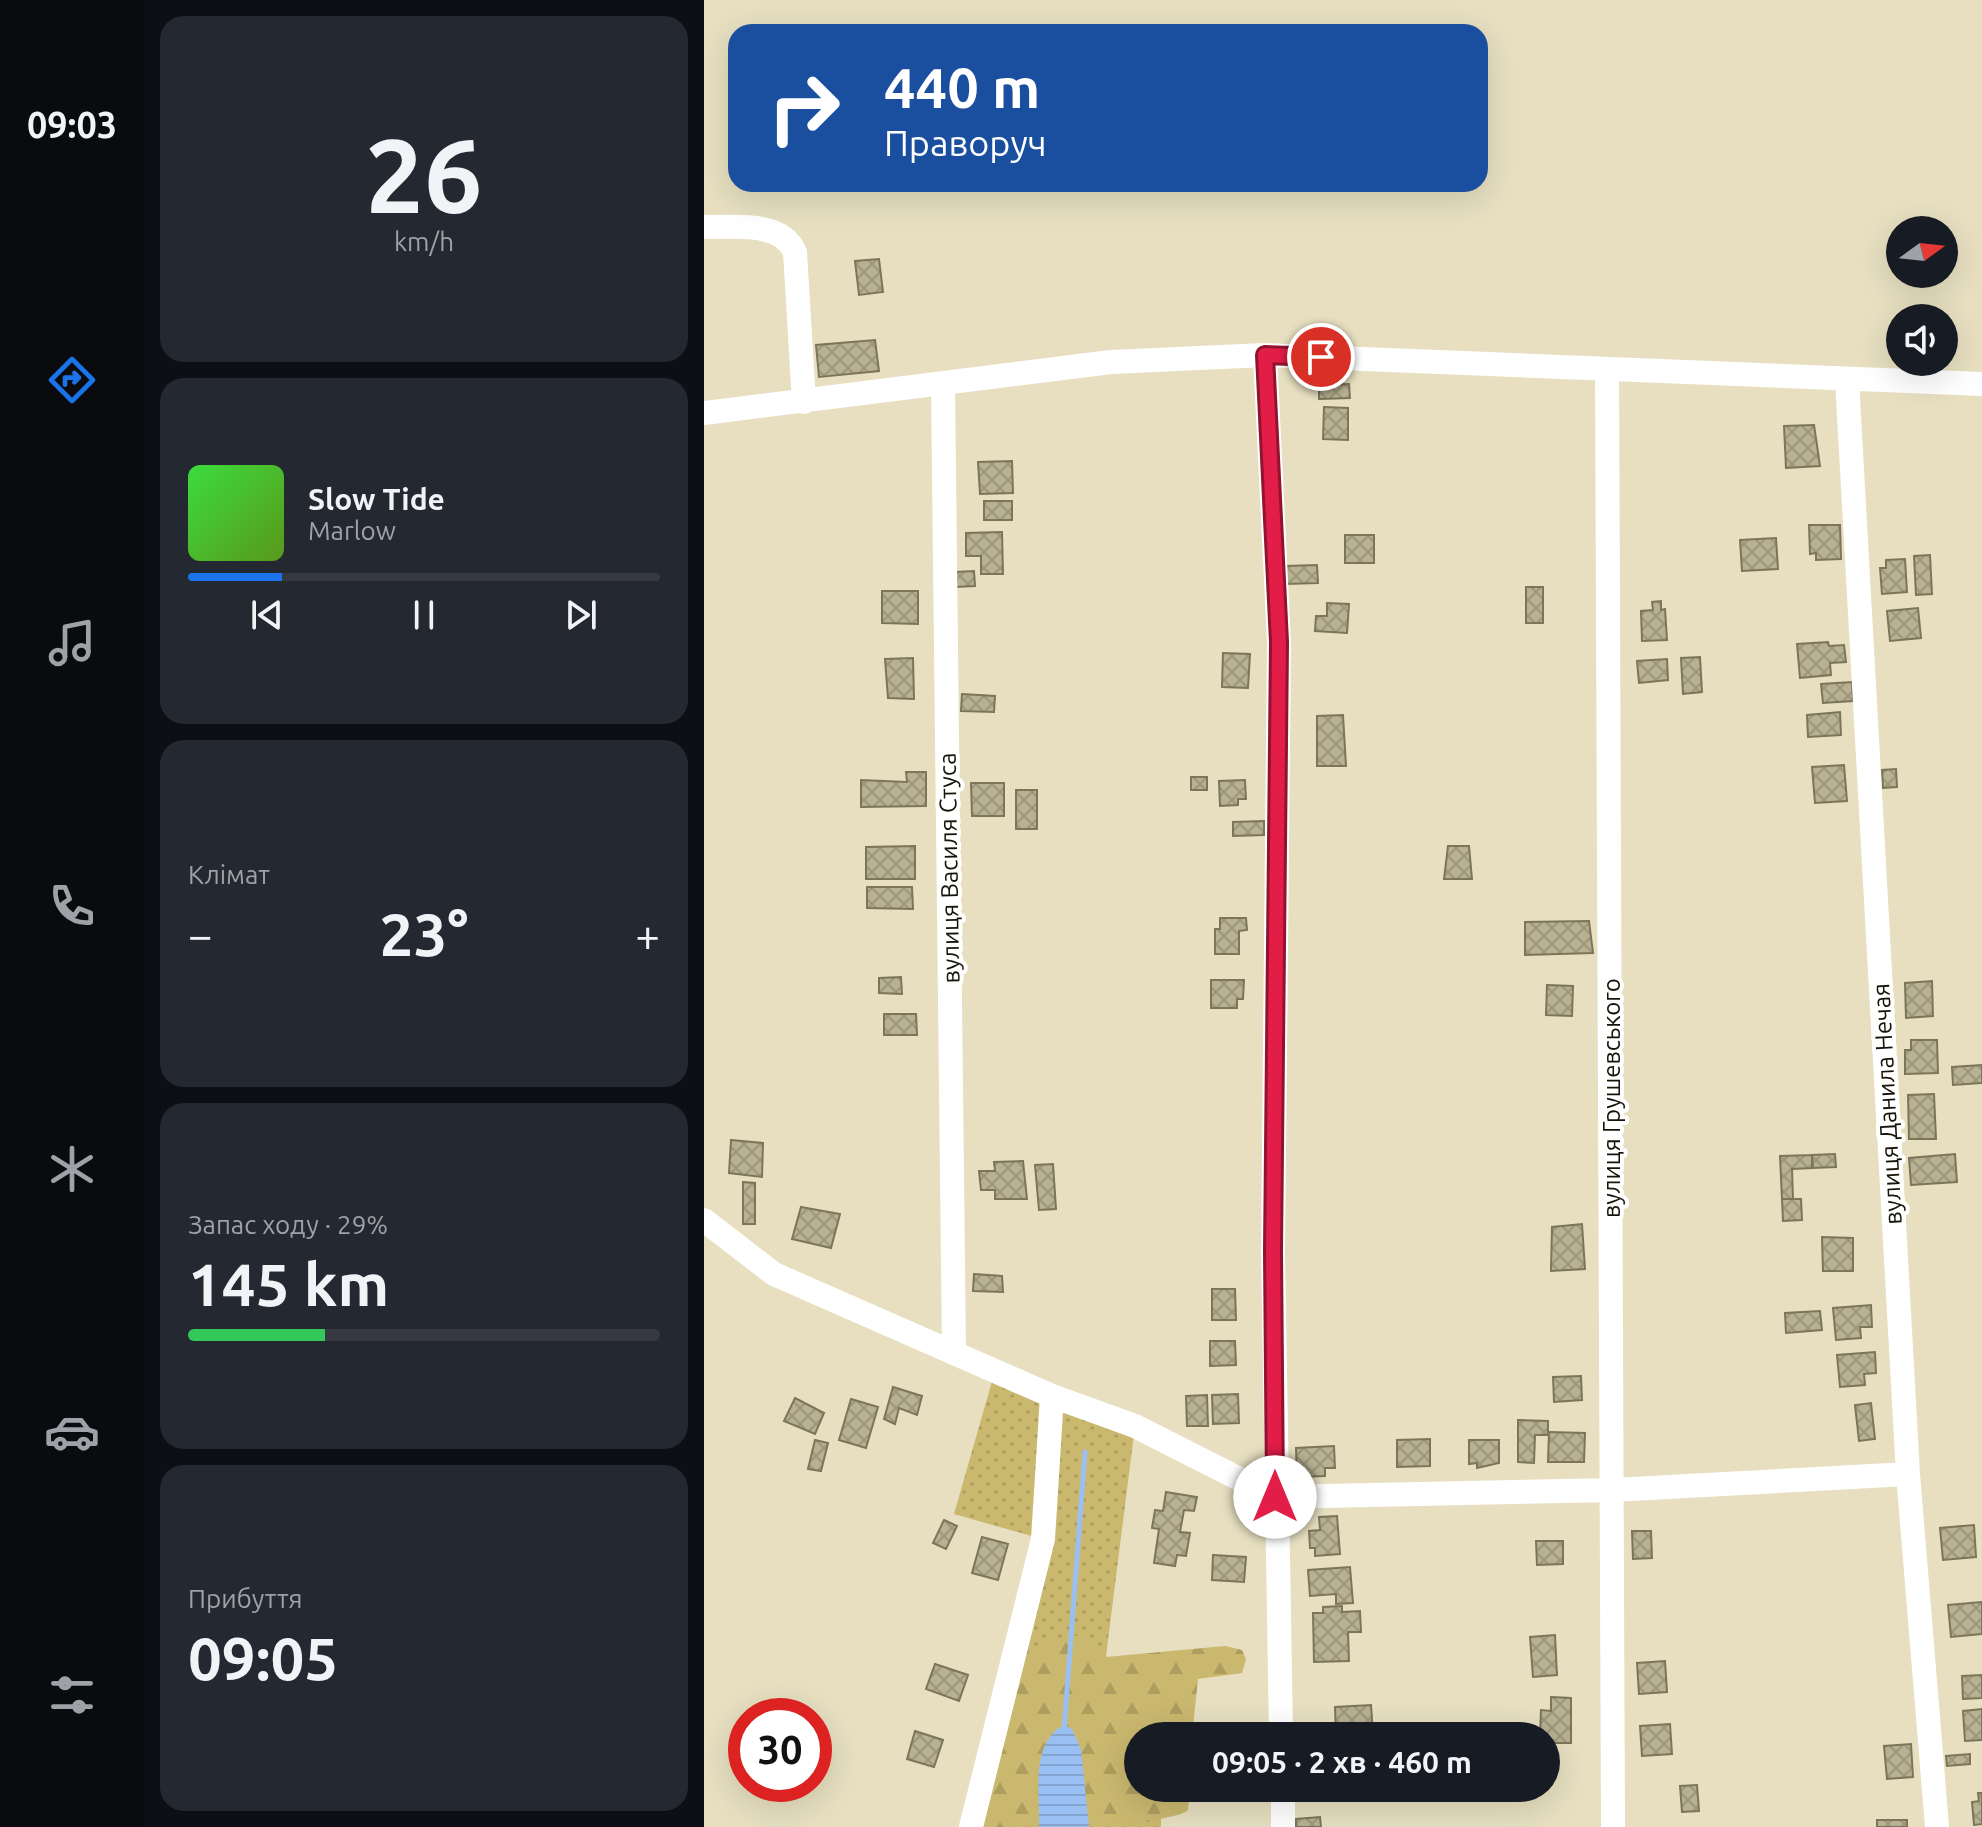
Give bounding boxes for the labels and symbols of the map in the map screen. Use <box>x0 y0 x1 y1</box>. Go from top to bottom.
north arrow <box>1886 216 1958 288</box>
pin <box>1287 323 1355 391</box>
street label: вулиця Василя Стуса <box>933 752 965 984</box>
street label: вулиця Грушевського <box>1598 978 1625 1218</box>
street label: вулиця Данила Нечая <box>1867 982 1907 1226</box>
position arrow <box>1233 1455 1317 1539</box>
speed limit sign: 30 <box>728 1698 832 1802</box>

